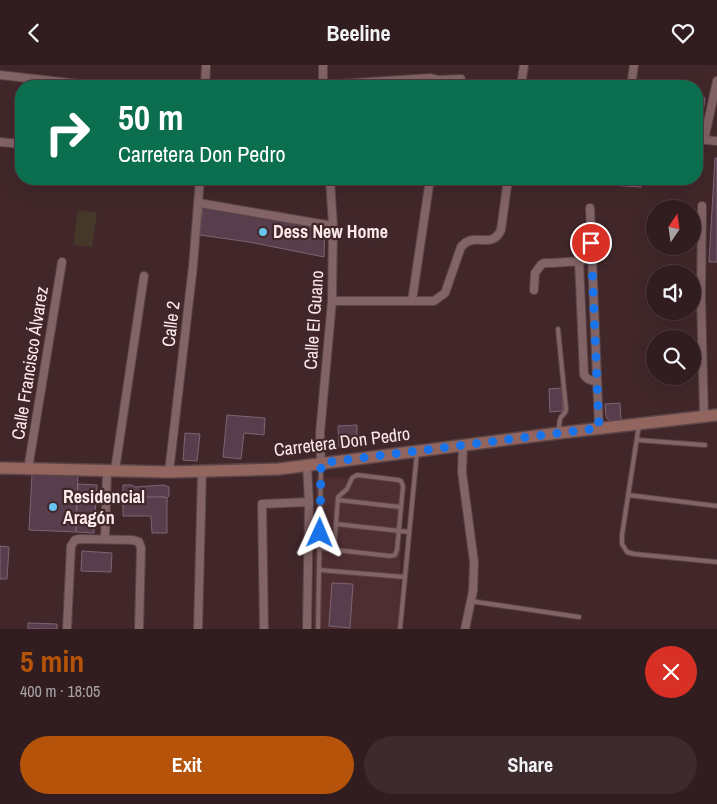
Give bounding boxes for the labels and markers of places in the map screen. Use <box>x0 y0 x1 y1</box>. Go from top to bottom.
place label: Dess New Home <box>273 219 388 244</box>
pin <box>570 222 612 264</box>
marker: Dess New Home <box>257 226 269 238</box>
place label: Residencial Aragón <box>63 484 145 530</box>
marker: Residencial Aragón <box>47 501 59 513</box>

